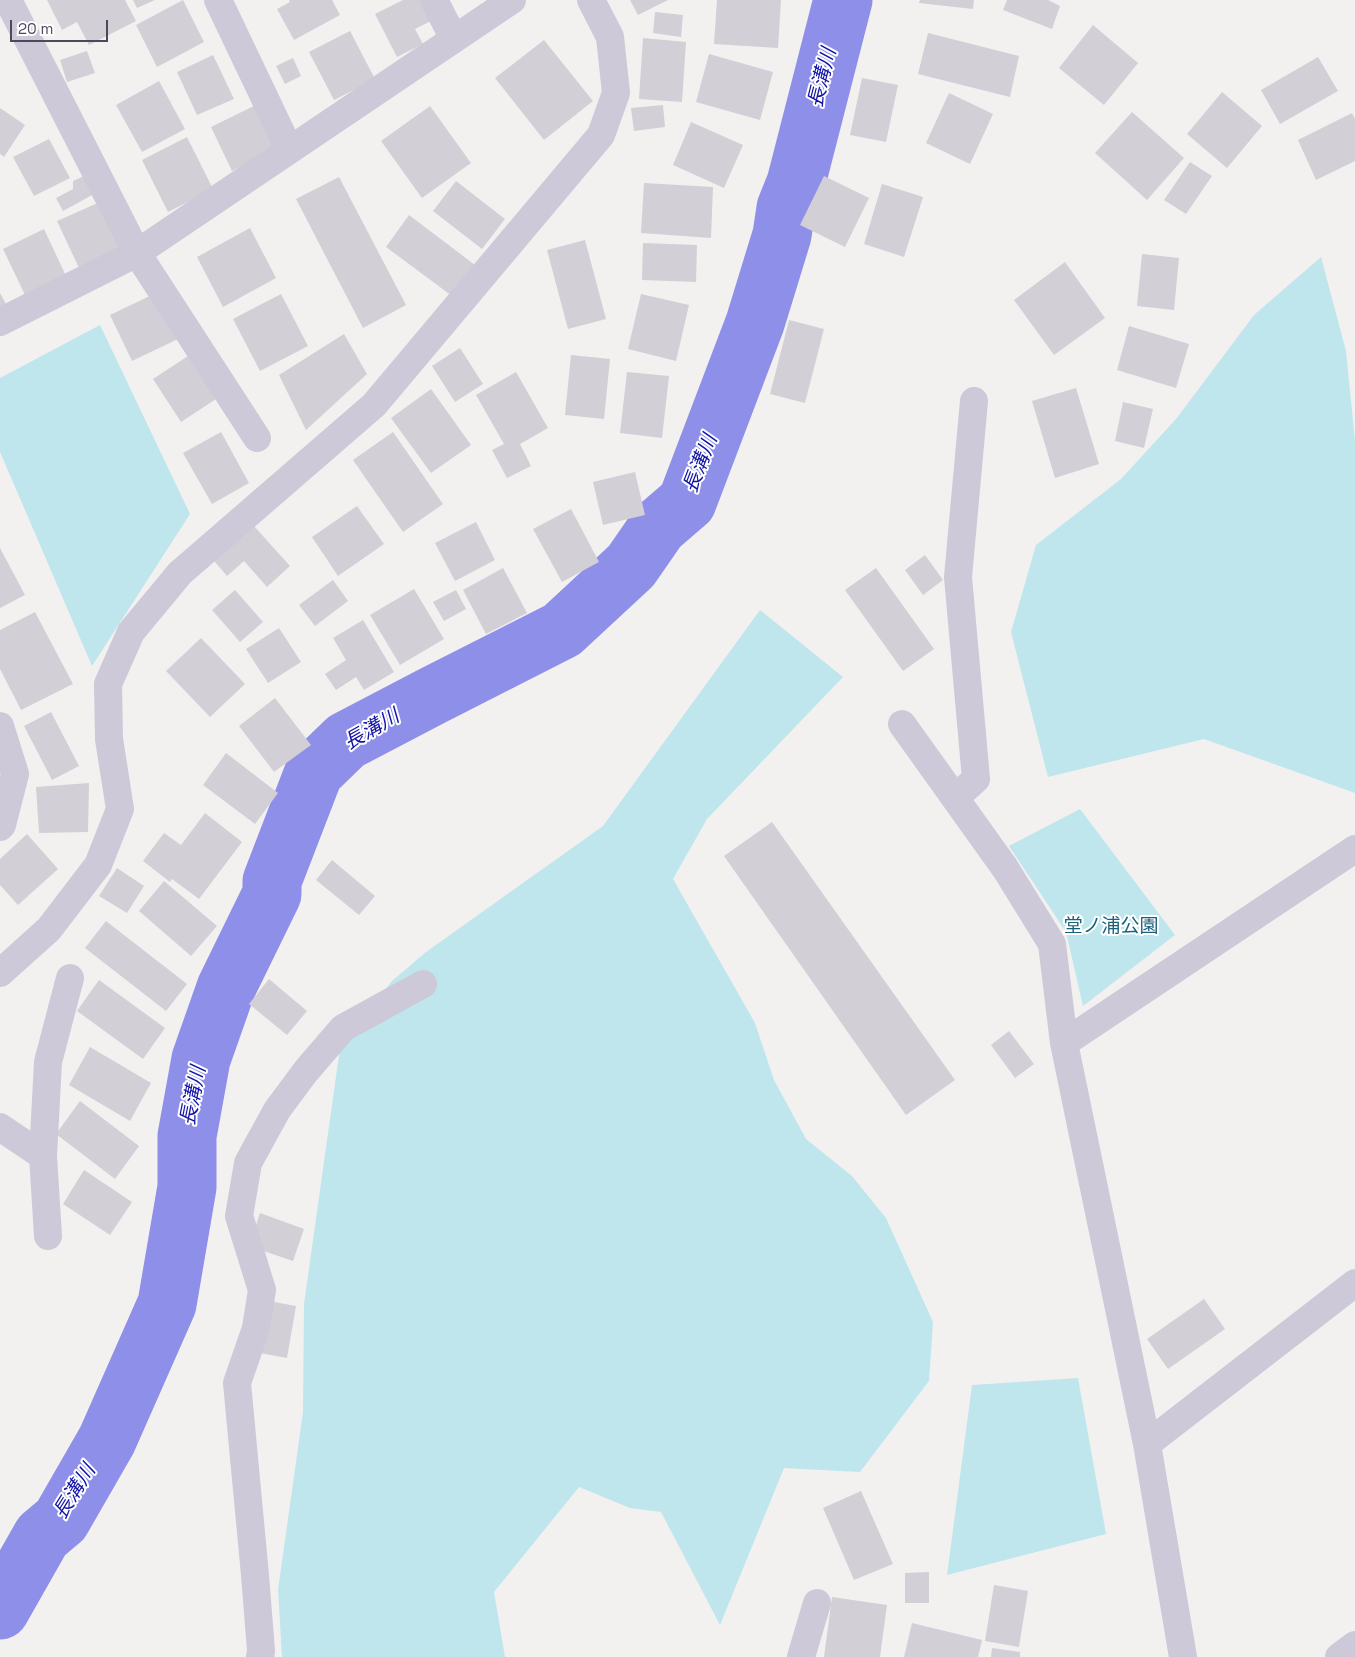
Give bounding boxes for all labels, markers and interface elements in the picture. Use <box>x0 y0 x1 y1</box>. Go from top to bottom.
scale bar <box>12 10 110 42</box>
text: 20 m <box>18 19 53 38</box>
water label: 長溝川 <box>804 46 842 110</box>
water label: 長溝川 <box>679 432 723 496</box>
water label: 長溝川 <box>340 705 404 755</box>
park label: 堂ノ浦公園 <box>1064 916 1158 938</box>
water label: 長溝川 <box>176 1064 212 1128</box>
water label: 長溝川 <box>49 1460 101 1524</box>

